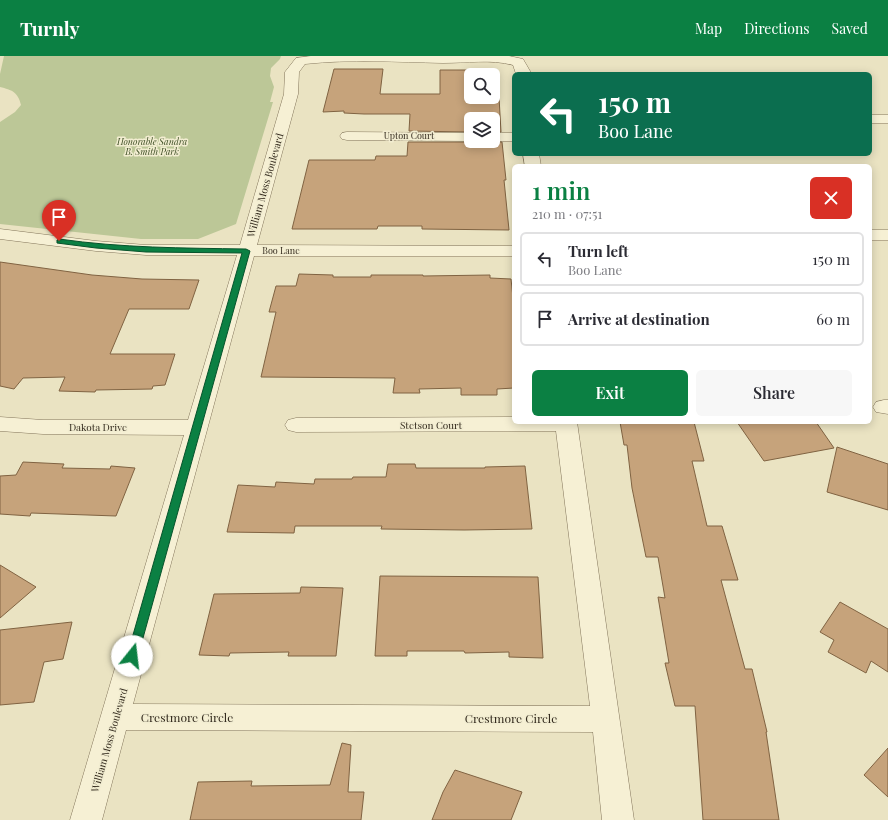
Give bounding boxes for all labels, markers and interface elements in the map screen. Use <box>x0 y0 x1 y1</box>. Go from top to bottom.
text: Turnly <box>20 15 80 41</box>
text: Map <box>695 19 722 38</box>
text: Directions <box>744 19 810 38</box>
text: Saved <box>832 19 868 38</box>
map controls <box>464 68 500 148</box>
button: search <box>464 68 500 104</box>
text: 150 m <box>598 83 671 120</box>
icon: left <box>532 88 584 140</box>
button: layers <box>464 112 500 148</box>
text: Boo Lane <box>598 119 673 143</box>
street label: Upton Court <box>384 129 435 141</box>
street label: William Moss Boulevard <box>243 131 287 239</box>
park label: Honorable Sandra B. Smith Park <box>116 135 187 157</box>
text: 1 min <box>532 174 590 206</box>
button: close <box>810 177 852 219</box>
pin <box>42 200 76 241</box>
text: 210 m · 07:51 <box>532 205 602 222</box>
icon: arrive <box>48 206 70 228</box>
text: Turn left <box>568 241 629 261</box>
street label: Boo Lane <box>262 244 300 256</box>
icon: left <box>534 248 556 270</box>
text: 150 m <box>812 249 850 269</box>
text: Boo Lane <box>568 261 622 278</box>
icon: arrive <box>534 308 556 330</box>
text: Arrive at destination <box>568 309 710 329</box>
text: 60 m <box>816 309 850 329</box>
button: Exit <box>532 370 688 416</box>
button: Share <box>696 370 852 416</box>
street label: Stetson Court <box>400 418 463 432</box>
street label: Dakota Drive <box>69 420 127 434</box>
position arrow <box>111 635 153 677</box>
street label: William Moss Boulevard <box>87 686 131 794</box>
street label: Crestmore Circle <box>141 709 233 725</box>
street label: Crestmore Circle <box>465 710 557 726</box>

